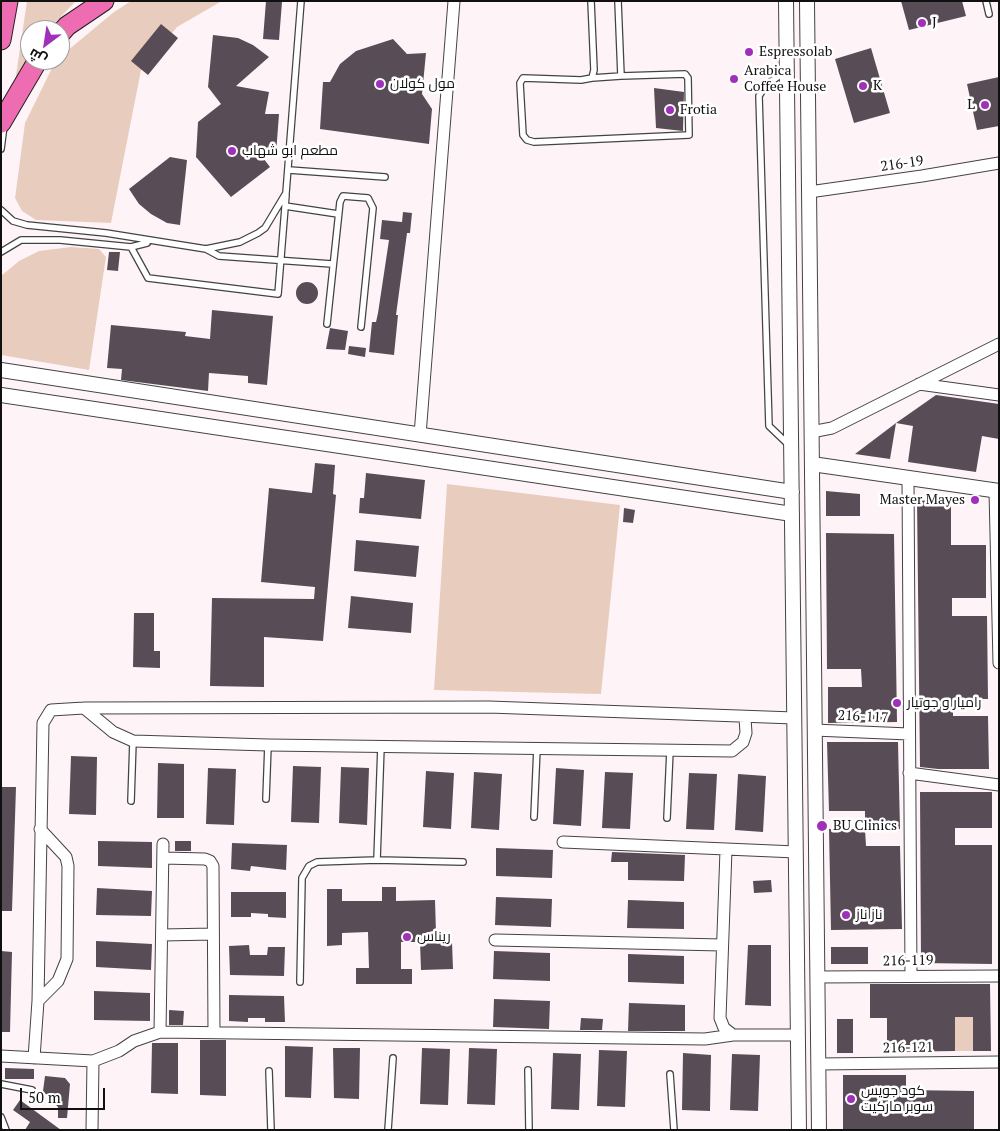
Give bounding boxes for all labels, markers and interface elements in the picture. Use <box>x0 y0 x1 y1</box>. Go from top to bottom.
place label: J <box>932 15 937 31</box>
marker: J <box>916 17 928 29</box>
north arrow <box>20 20 70 70</box>
place label: Espressolab <box>759 44 832 60</box>
text: ش <box>25 45 50 70</box>
marker: Espressolab <box>743 46 755 58</box>
place label: Arabica Coffee House <box>744 63 826 95</box>
marker: Arabica Coffee House <box>728 73 740 85</box>
place label: مول كولان <box>390 76 455 92</box>
marker: مول كولان <box>374 78 386 90</box>
place label: K <box>873 78 882 94</box>
marker: K <box>857 80 869 92</box>
place label: L <box>967 97 975 113</box>
marker: L <box>979 99 991 111</box>
place label: Frotia <box>680 102 717 118</box>
marker: Frotia <box>664 104 676 116</box>
place label: مطعم ابو شهاب <box>242 143 338 159</box>
marker: مطعم ابو شهاب <box>226 145 238 157</box>
street label: 216-19 <box>879 153 925 175</box>
place label: Master Mayes <box>880 492 965 508</box>
marker: Master Mayes <box>969 494 981 506</box>
place label: رامیار و جوتیار <box>907 695 981 711</box>
marker: رامیار و جوتیار <box>891 697 903 709</box>
street label: 216-117 <box>837 707 889 727</box>
place label: BU Clinics <box>833 818 897 834</box>
marker: BU Clinics <box>815 819 829 833</box>
place label: ناز ناز <box>856 907 883 923</box>
marker: ناز ناز <box>840 909 852 921</box>
place label: ريناس <box>417 929 451 945</box>
marker: ريناس <box>401 931 413 943</box>
street label: 216-119 <box>882 952 934 970</box>
street label: 216-121 <box>882 1039 934 1057</box>
scale bar <box>22 1078 108 1110</box>
place label: كود جويس سوبر ماركيت <box>861 1083 933 1116</box>
text: 50 m <box>28 1087 61 1107</box>
marker: كود جويس سوبر ماركيت <box>845 1093 857 1105</box>

